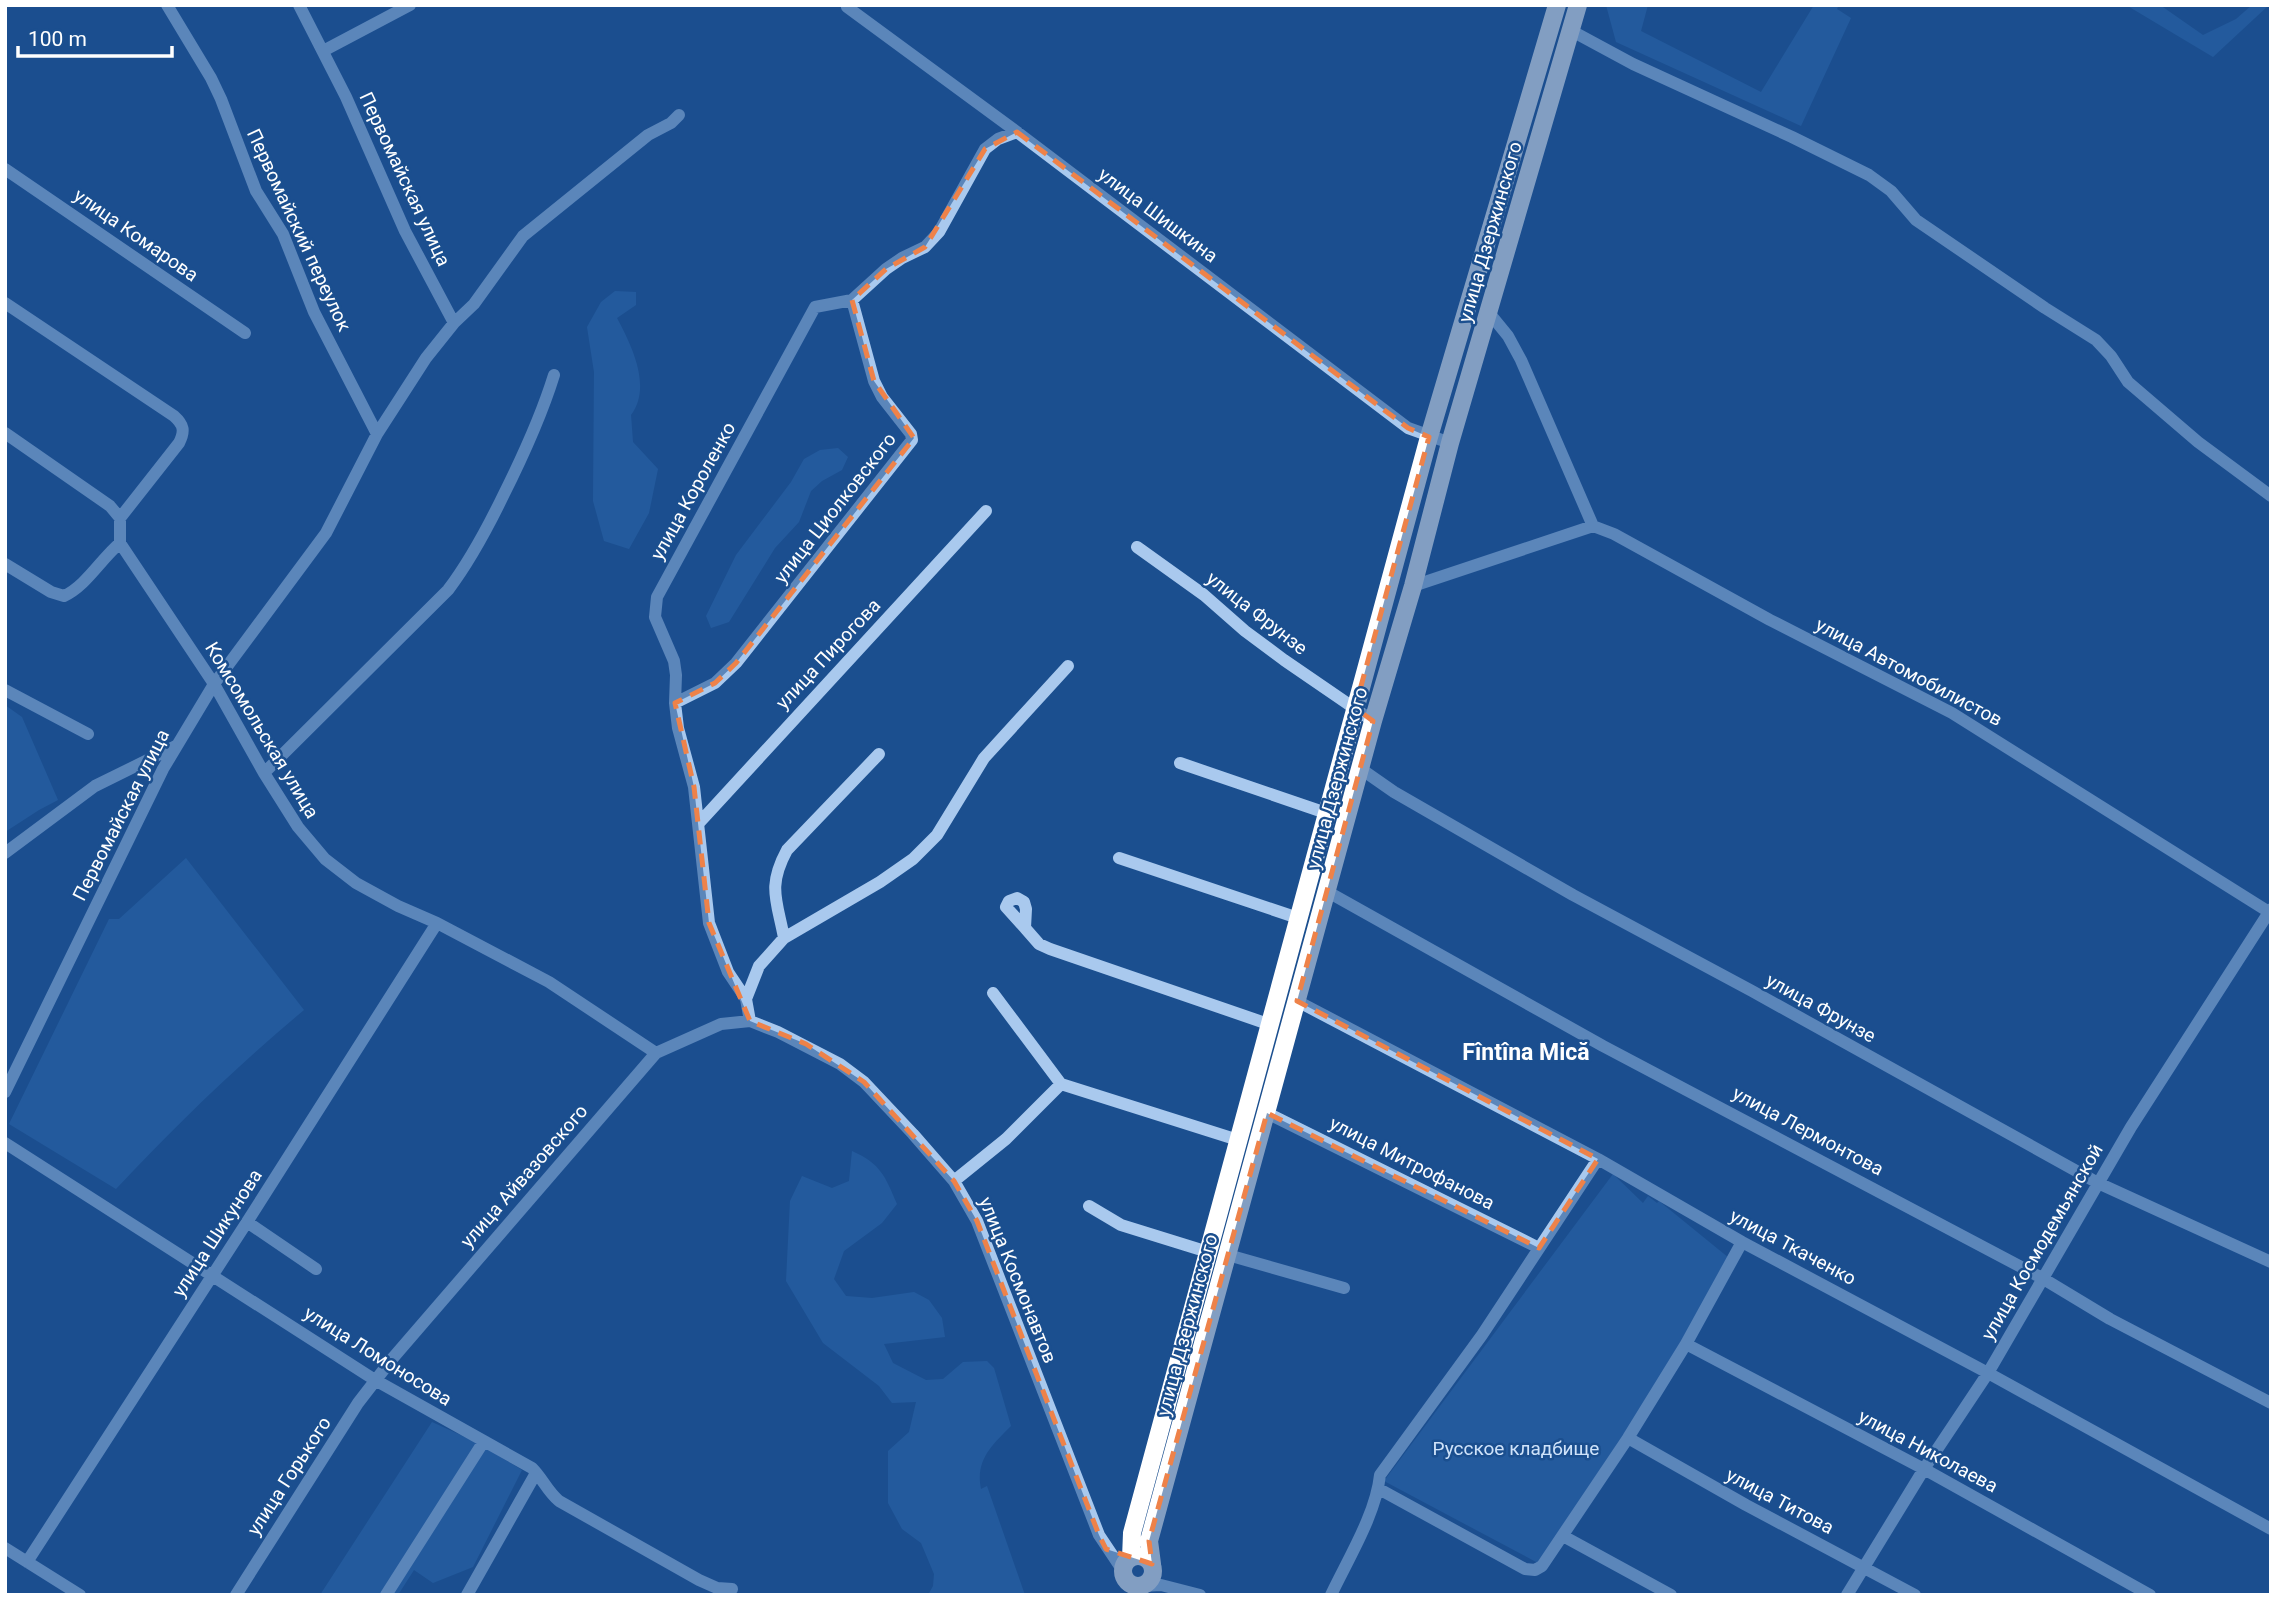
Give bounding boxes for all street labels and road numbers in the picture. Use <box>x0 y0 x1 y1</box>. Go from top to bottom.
street label: Первомайская улица <box>355 88 455 270</box>
street label: Первомайский переулок <box>242 125 356 335</box>
street label: улица Дзержинского <box>1453 139 1527 325</box>
street label: улица Шишкина <box>1094 163 1222 267</box>
street label: улица Комарова <box>69 183 203 287</box>
street label: улица Короленко <box>646 418 740 564</box>
street label: улица Циолковского <box>769 428 901 588</box>
street label: улица Фрунзе <box>1202 566 1312 660</box>
street label: улица Пирогова <box>771 594 885 714</box>
street label: улица Автомобилистов <box>1812 613 2006 731</box>
street label: Комсомольская улица <box>200 638 324 822</box>
street label: улица Дзержинского <box>1302 685 1372 871</box>
street label: Первомайская улица <box>68 725 174 905</box>
street label: улица Фрунзе <box>1762 968 1880 1048</box>
street label: улица Лермонтова <box>1729 1081 1887 1181</box>
street label: улица Айвазовского <box>456 1100 592 1252</box>
street label: улица Митрофанова <box>1326 1111 1498 1215</box>
street label: улица Космодемьянской <box>1976 1140 2108 1344</box>
street label: улица Шикунова <box>167 1165 267 1301</box>
street label: улица Космонавтов <box>974 1194 1062 1366</box>
street label: улица Ткаченко <box>1726 1204 1860 1290</box>
street label: улица Дзержинского <box>1152 1232 1222 1418</box>
street label: улица Ломоносова <box>300 1301 456 1411</box>
street label: улица Николаева <box>1854 1405 2002 1497</box>
street label: улица Горького <box>242 1412 336 1540</box>
street label: улица Титова <box>1722 1463 1838 1539</box>

